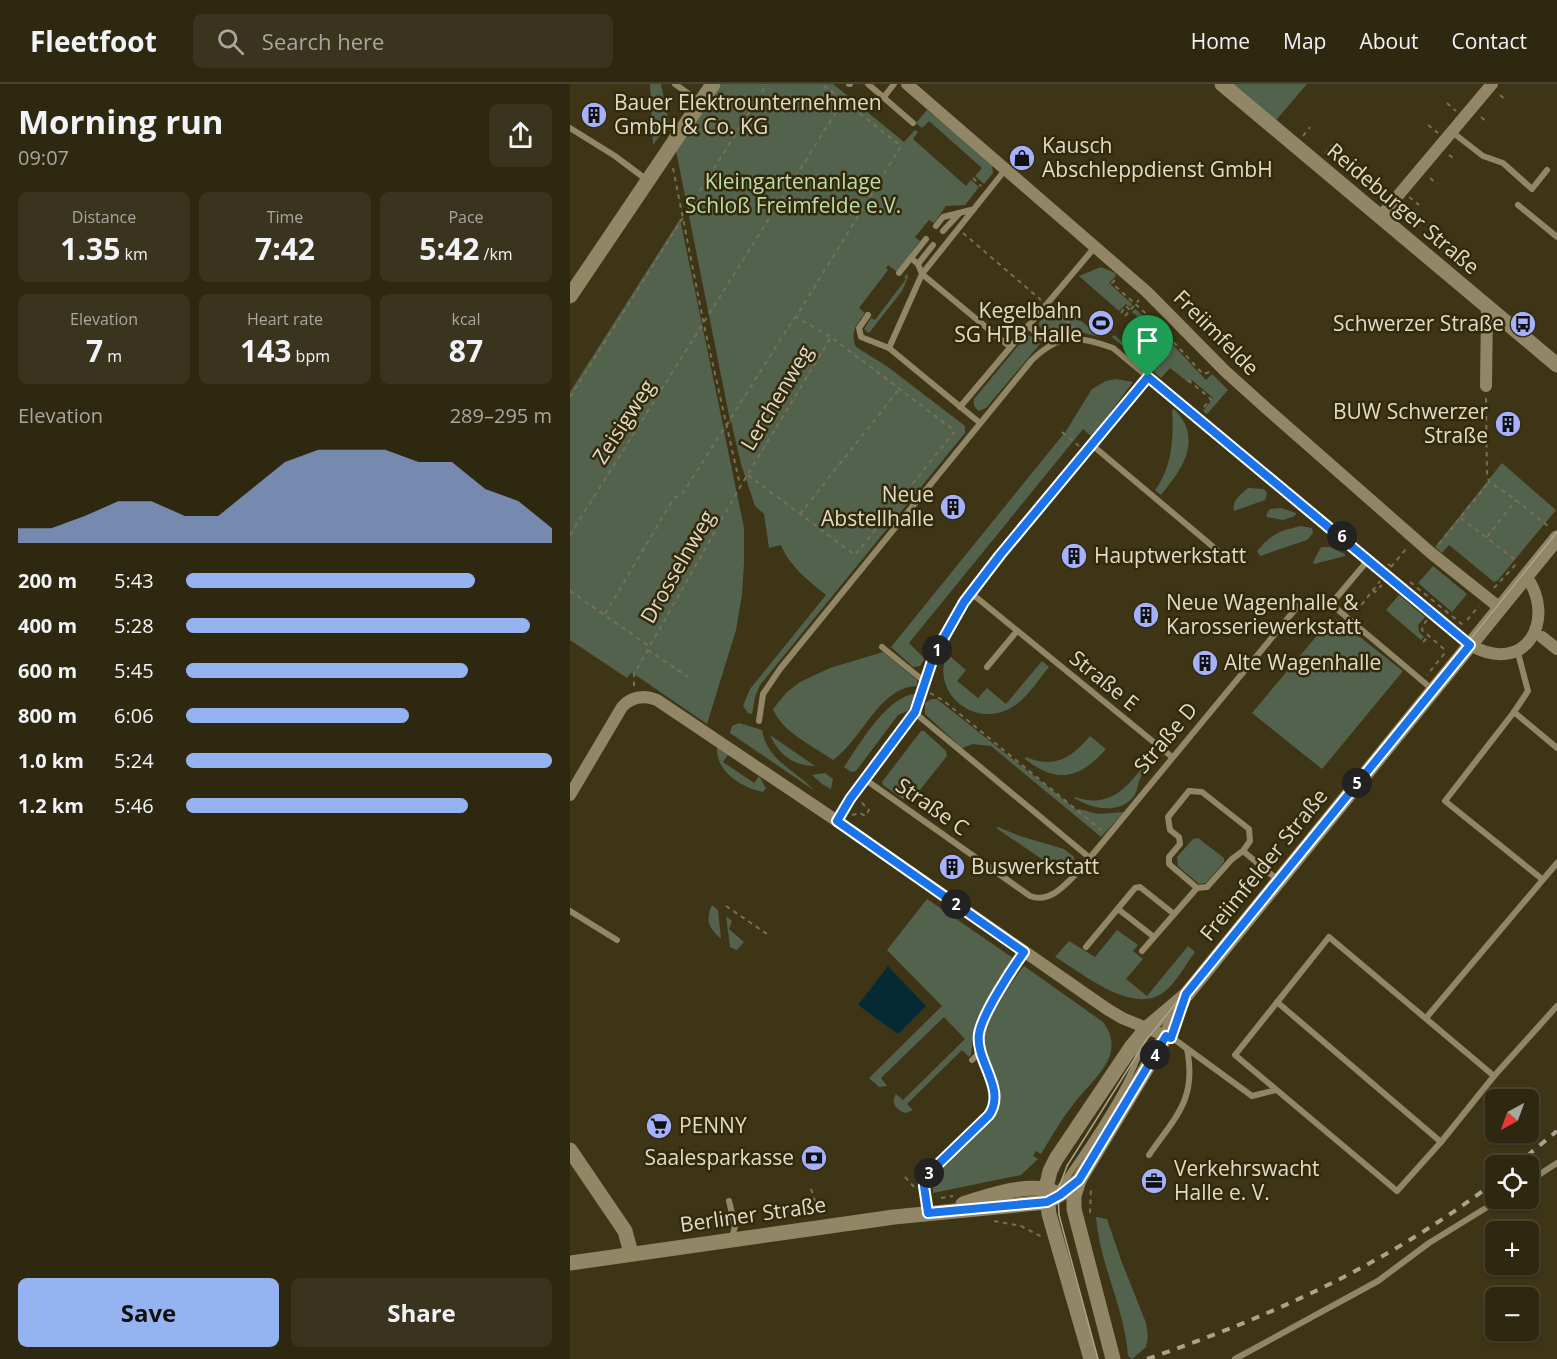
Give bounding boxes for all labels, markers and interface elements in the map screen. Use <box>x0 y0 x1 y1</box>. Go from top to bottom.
search box <box>193 14 613 68</box>
text: Fleetfoot <box>30 22 157 60</box>
icon: search <box>214 25 247 58</box>
text: Search here <box>262 26 384 56</box>
text: Home <box>1191 27 1250 55</box>
text: Map <box>1283 27 1326 55</box>
text: About <box>1359 27 1419 55</box>
text: Contact <box>1452 27 1527 55</box>
place label: Bauer Elektrounternehmen GmbH & Co. KG <box>614 88 882 140</box>
text: Morning run <box>18 99 224 144</box>
building icon: Bauer Elektrounternehmen GmbH & Co. KG <box>579 100 609 130</box>
button: share <box>489 104 552 167</box>
place label: Kausch Abschleppdienst GmbH <box>1042 131 1273 183</box>
street label: Reideburger Straße <box>1322 136 1486 280</box>
shop icon: Kausch Abschleppdienst GmbH <box>1007 143 1037 173</box>
text: 09:07 <box>18 144 69 171</box>
park label: Kleingartenanlage Schloß Freimfelde e.V. <box>685 167 901 219</box>
text: Distance <box>72 206 136 228</box>
text: Time <box>267 206 303 228</box>
text: Pace <box>448 206 484 228</box>
text: 1.35 <box>60 228 120 269</box>
text: 7:42 <box>255 228 315 269</box>
text: 5:42 <box>419 228 479 269</box>
text: km <box>120 243 148 265</box>
text: /km <box>479 243 513 265</box>
street label: Freiimfelde <box>1168 283 1266 381</box>
place label: Kegelbahn SG HTB Halle <box>954 296 1082 348</box>
text: Elevation <box>70 308 138 330</box>
text: Heart rate <box>247 308 323 330</box>
text: kcal <box>452 308 481 330</box>
sports icon: Kegelbahn SG HTB Halle <box>1086 308 1116 338</box>
place label: Schwerzer Straße <box>1333 309 1504 337</box>
bus stop icon: Schwerzer Straße <box>1508 309 1538 339</box>
pin <box>1122 315 1173 377</box>
icon: arrive <box>1131 324 1164 357</box>
text: 7 <box>86 330 103 371</box>
text: 143 <box>240 330 291 371</box>
text: 87 <box>449 330 483 371</box>
street label: Lerchenweg <box>734 340 819 455</box>
text: m <box>103 345 122 367</box>
text: bpm <box>291 345 330 367</box>
street label: Zeisigweg <box>585 374 661 469</box>
place label: BUW Schwerzer Straße <box>1333 397 1488 449</box>
text: Elevation <box>18 402 103 429</box>
text: 289–295 m <box>450 402 552 429</box>
building icon: BUW Schwerzer Straße <box>1493 409 1523 439</box>
place label: Neue Abstellhalle <box>821 480 934 532</box>
building icon: Neue Abstellhalle <box>938 492 968 522</box>
street label: Drosselnweg <box>634 505 721 628</box>
pin: 6 <box>1327 521 1357 551</box>
text: 6 <box>1337 525 1347 547</box>
building icon: Hauptwerkstatt <box>1059 541 1089 571</box>
place label: Hauptwerkstatt <box>1094 541 1246 569</box>
text: 200 m <box>18 567 77 594</box>
text: 5:43 <box>114 567 154 594</box>
place label: Neue Wagenhalle & Karosseriewerkstatt <box>1166 588 1361 640</box>
building icon: Neue Wagenhalle & Karosseriewerkstatt <box>1131 600 1161 630</box>
text: 400 m <box>18 612 77 639</box>
text: 5:28 <box>114 612 154 639</box>
pin: 1 <box>922 635 952 665</box>
text: 1 <box>932 639 942 661</box>
street label: Straße E <box>1064 644 1145 717</box>
building icon: Alte Wagenhalle <box>1190 648 1220 678</box>
place label: Alte Wagenhalle <box>1224 648 1381 676</box>
text: 600 m <box>18 657 77 684</box>
text: 5:45 <box>114 657 154 684</box>
street label: Straße D <box>1127 696 1203 779</box>
text: 800 m <box>18 702 77 729</box>
text: 6:06 <box>114 702 154 729</box>
text: 1.0 km <box>18 747 84 774</box>
text: 5:24 <box>114 747 154 774</box>
pin: 5 <box>1342 768 1372 798</box>
street label: Straße C <box>891 771 975 841</box>
text: 5 <box>1352 772 1362 794</box>
street label: Freiimfelder Straße <box>1193 782 1333 946</box>
text: 1.2 km <box>18 792 84 819</box>
text: 5:46 <box>114 792 154 819</box>
building icon: Buswerkstatt <box>937 852 967 882</box>
place label: Buswerkstatt <box>971 852 1099 880</box>
pin: 2 <box>941 889 971 919</box>
text: 2 <box>951 893 961 915</box>
pin: 4 <box>1140 1040 1170 1070</box>
text: 4 <box>1150 1044 1160 1066</box>
north arrow <box>1485 1089 1539 1143</box>
map controls <box>1485 1089 1539 1341</box>
supermarket icon: PENNY <box>644 1111 674 1141</box>
place label: PENNY <box>679 1111 747 1139</box>
place label: Saalesparkasse <box>644 1143 794 1171</box>
bank icon: Saalesparkasse <box>799 1143 829 1173</box>
place label: Verkehrswacht Halle e. V. <box>1174 1154 1320 1206</box>
button: locate <box>1485 1155 1539 1209</box>
pin: 3 <box>914 1158 944 1188</box>
text: 3 <box>924 1162 934 1184</box>
office icon: Verkehrswacht Halle e. V. <box>1139 1166 1169 1196</box>
street label: Berliner Straße <box>678 1190 828 1238</box>
button: + <box>1485 1221 1539 1275</box>
button: Save <box>18 1278 279 1347</box>
button: Share <box>291 1278 552 1347</box>
button: − <box>1485 1287 1539 1341</box>

